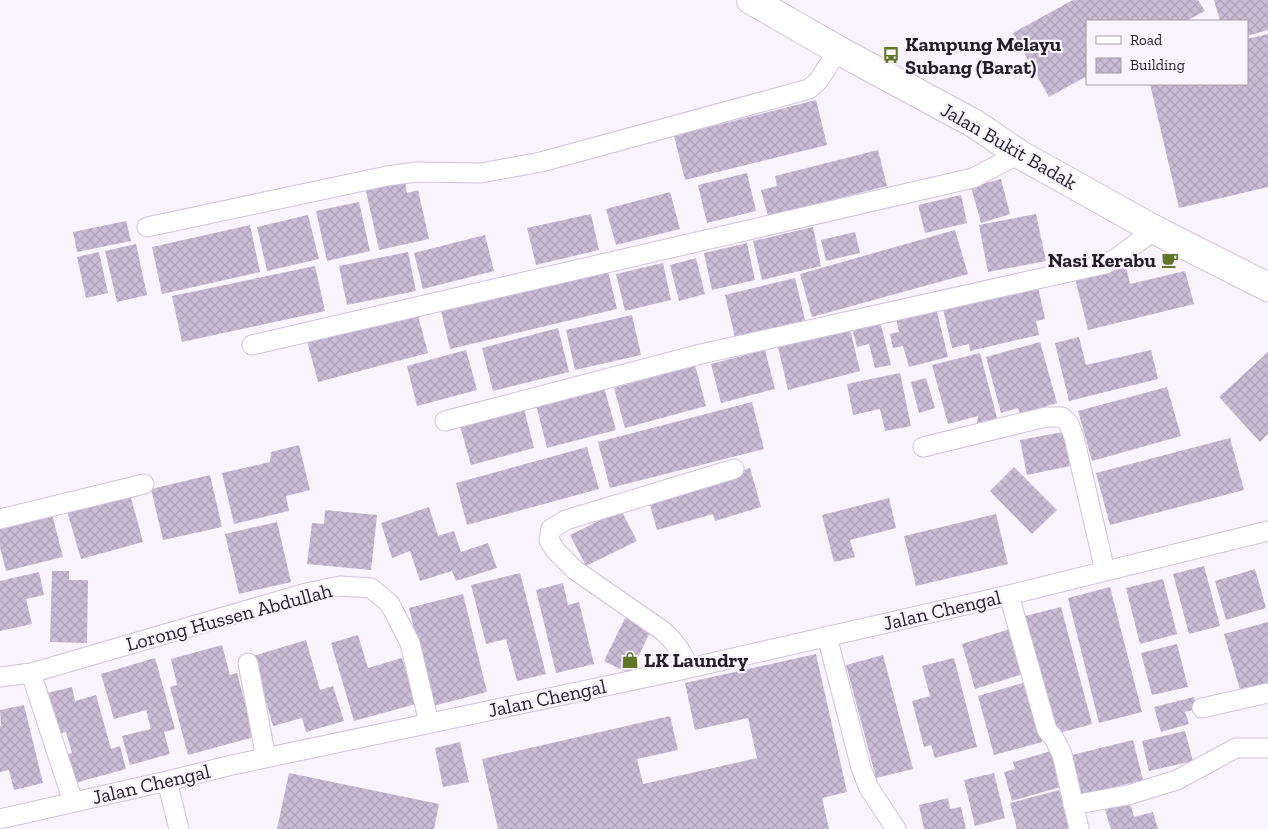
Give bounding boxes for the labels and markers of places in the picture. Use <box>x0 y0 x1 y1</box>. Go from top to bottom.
place label: Kampung Melayu Subang (Barat) <box>905 32 1062 79</box>
bus stop icon: Kampung Melayu Subang (Barat) <box>881 45 901 65</box>
place label: Nasi Kerabu <box>1048 248 1156 272</box>
cafe icon: Nasi Kerabu <box>1160 250 1180 270</box>
place label: LK Laundry <box>644 648 748 672</box>
shop icon: LK Laundry <box>620 650 640 670</box>

